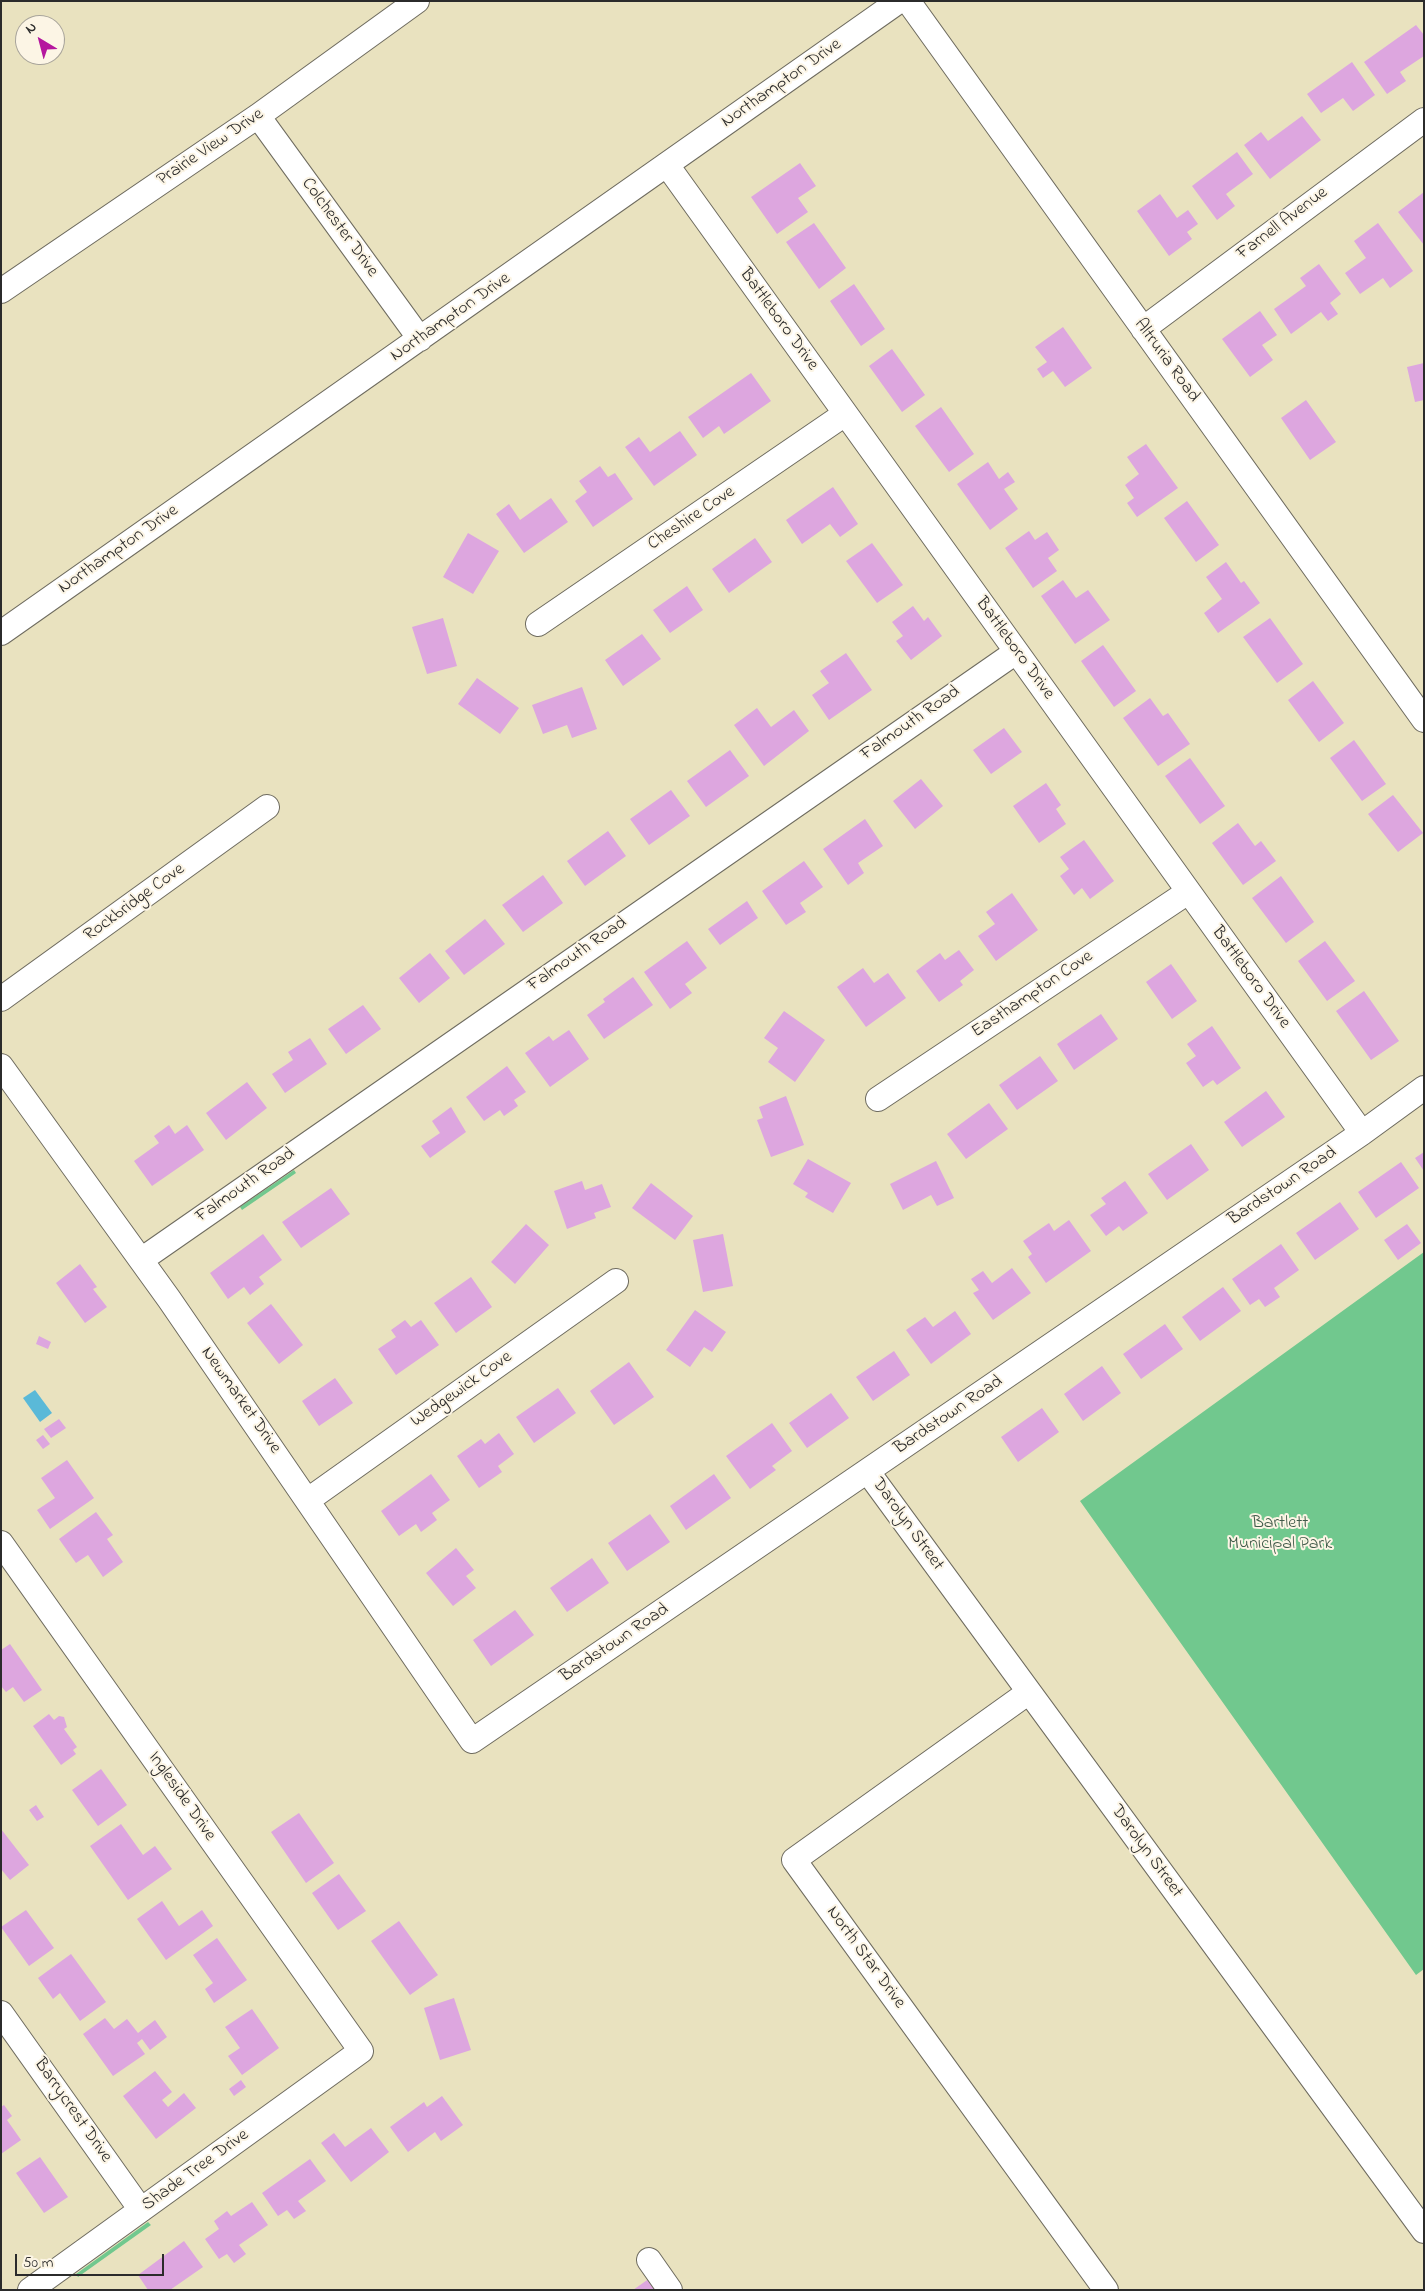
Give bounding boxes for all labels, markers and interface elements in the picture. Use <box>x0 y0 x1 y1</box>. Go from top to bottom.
north arrow <box>15 15 65 65</box>
text: N <box>21 17 41 40</box>
street label: Northampton Drive <box>718 35 846 133</box>
street label: Prairie View Drive <box>154 104 268 192</box>
street label: Colchester Drive <box>296 174 382 282</box>
street label: Farnell Avenue <box>1233 183 1333 265</box>
street label: Battleboro Drive <box>734 265 822 375</box>
street label: Northampton Drive <box>387 269 515 367</box>
street label: Altruria Road <box>1128 315 1204 407</box>
street label: Cheshire Cove <box>644 482 740 556</box>
street label: Northampton Drive <box>55 501 183 599</box>
street label: Battleboro Drive <box>970 594 1058 704</box>
street label: Falmouth Road <box>857 682 965 766</box>
street label: Rockbridge Cove <box>80 859 190 947</box>
street label: Falmouth Road <box>524 913 632 997</box>
street label: Battleboro Drive <box>1206 923 1294 1033</box>
street label: Easthampton Cove <box>968 946 1098 1044</box>
street label: Bardstown Road <box>1225 1143 1341 1231</box>
street label: Falmouth Road <box>192 1144 300 1228</box>
street label: Newmarket Drive <box>195 1343 285 1459</box>
street label: Wedgewick Cove <box>407 1347 517 1433</box>
street label: Bardstown Road <box>891 1372 1007 1460</box>
street label: Darolyn Street <box>866 1475 948 1575</box>
park label: Bartlett Municipal Park <box>1228 1513 1332 1556</box>
street label: Bardstown Road <box>557 1600 673 1688</box>
street label: Ingleside Drive <box>142 1748 220 1846</box>
street label: Darolyn Street <box>1105 1802 1187 1902</box>
street label: North Star Drive <box>821 1903 909 2013</box>
street label: Barrycrest Drive <box>28 2055 116 2167</box>
street label: Shade Tree Drive <box>138 2125 254 2217</box>
scale bar <box>18 2244 166 2276</box>
text: 50 m <box>23 2252 53 2274</box>

